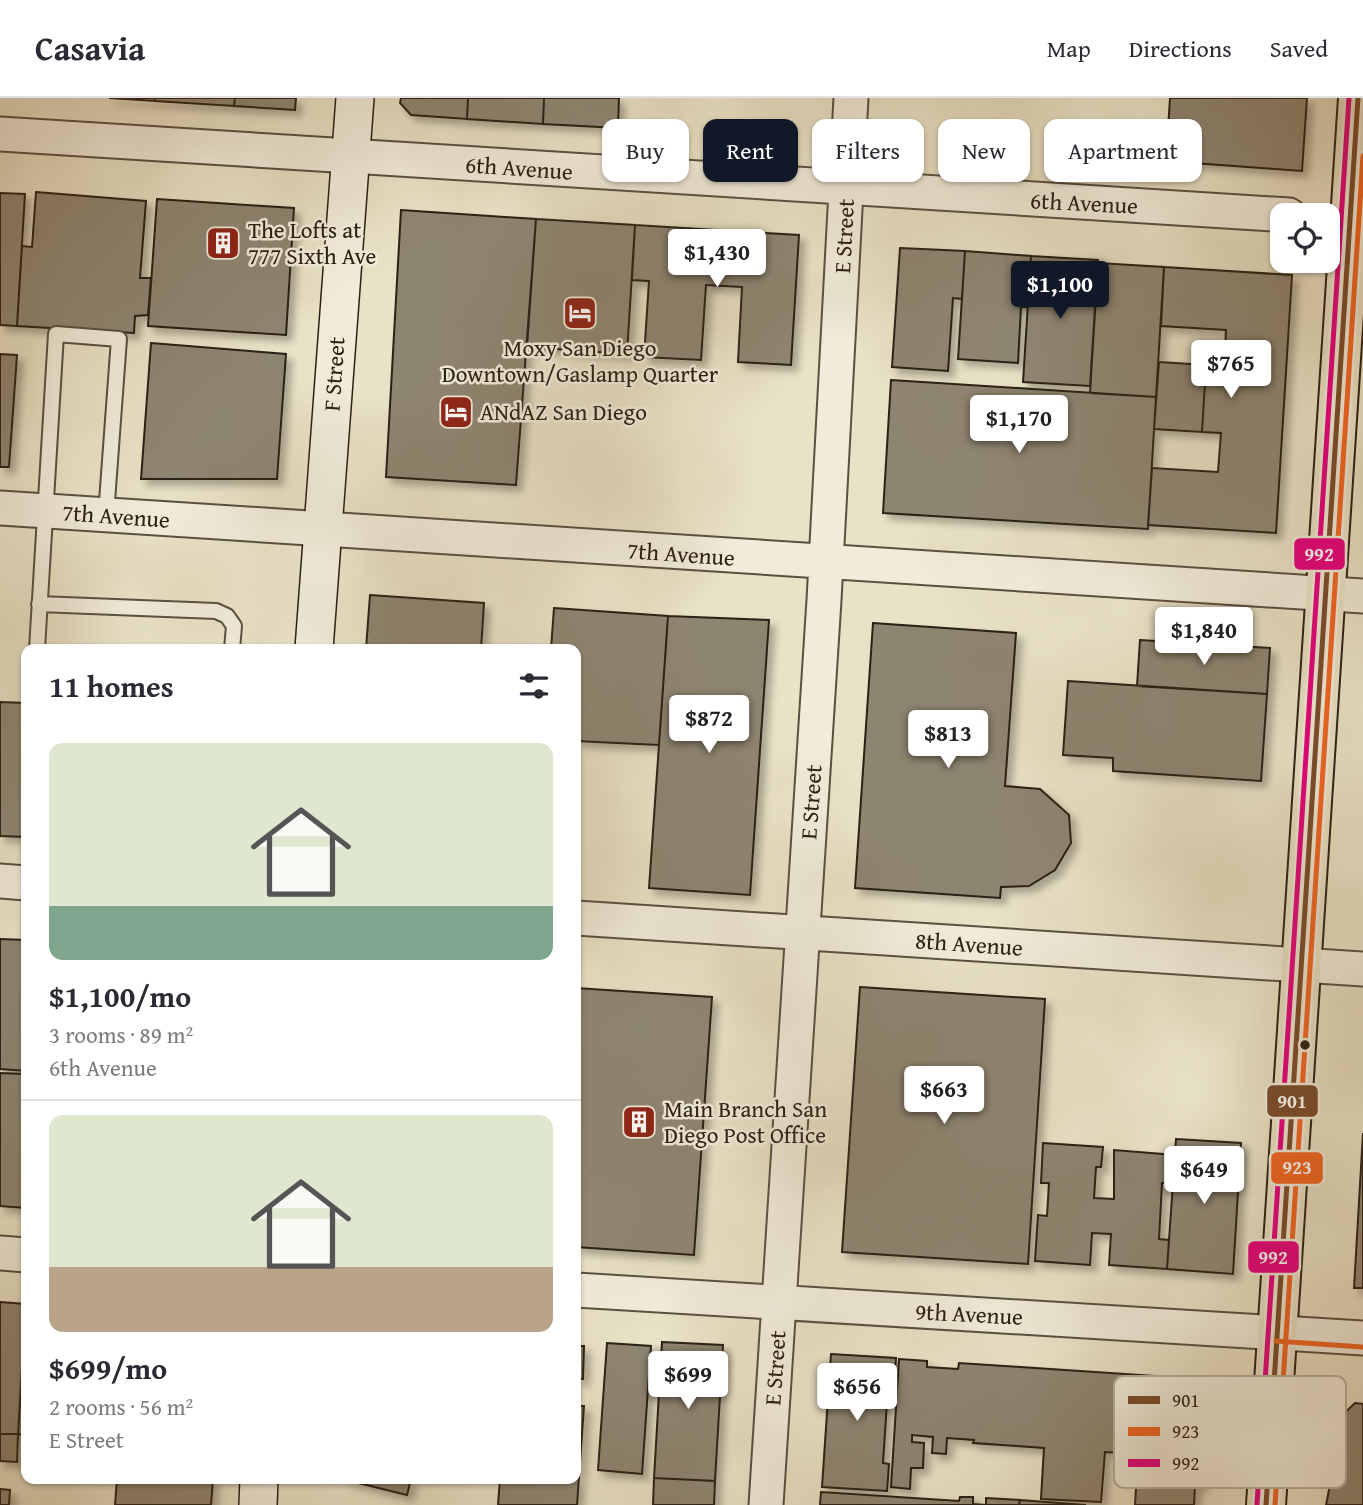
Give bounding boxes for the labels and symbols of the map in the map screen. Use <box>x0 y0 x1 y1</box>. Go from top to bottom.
street label: 6th Avenue <box>464 147 574 188</box>
street label: 6th Avenue <box>1029 183 1139 222</box>
street label: E Street <box>825 198 862 274</box>
place label: The Lofts at 777 Sixth Ave <box>248 213 376 272</box>
building icon: The Lofts at 777 Sixth Ave <box>204 224 242 262</box>
pin: $1,430 <box>660 230 774 289</box>
pin: $1,100 <box>1003 262 1117 321</box>
hotel icon: Moxy San Diego Downtown/Gaslamp Quarter <box>561 294 599 332</box>
place label: Moxy San Diego Downtown/Gaslamp Quarter <box>442 331 719 390</box>
street label: F Street <box>314 336 353 412</box>
pin: $765 <box>1190 341 1272 400</box>
hotel icon: ANdAZ San Diego <box>437 393 475 431</box>
place label: ANdAZ San Diego <box>480 395 647 428</box>
pin: $1,170 <box>962 396 1076 455</box>
street label: 7th Avenue <box>61 495 171 536</box>
street label: 7th Avenue <box>626 533 736 574</box>
line badge: 992 <box>1293 537 1346 571</box>
text: 992 <box>1304 540 1334 568</box>
pin: $1,840 <box>1147 608 1261 667</box>
pin: $872 <box>668 696 750 755</box>
pin: $813 <box>907 710 989 770</box>
street label: E Street <box>791 763 830 840</box>
street label: 8th Avenue <box>914 923 1024 964</box>
unlabelled marker <box>1298 1038 1312 1052</box>
pin: $663 <box>903 1066 985 1126</box>
line badge: 901 <box>1266 1084 1319 1118</box>
text: 901 <box>1277 1087 1307 1115</box>
place label: Main Branch San Diego Post Office <box>664 1092 827 1151</box>
building icon: Main Branch San Diego Post Office <box>620 1103 658 1141</box>
pin: $649 <box>1163 1146 1245 1206</box>
line badge: 923 <box>1270 1151 1324 1185</box>
text: 923 <box>1282 1153 1312 1181</box>
line badge: 992 <box>1247 1240 1300 1274</box>
text: 992 <box>1258 1243 1288 1271</box>
street label: 9th Avenue <box>914 1294 1024 1333</box>
street label: E Street <box>755 1329 794 1406</box>
pin: $699 <box>647 1352 729 1411</box>
pin: $656 <box>816 1364 898 1423</box>
legend <box>1114 1376 1346 1488</box>
text: 901 <box>1172 1386 1199 1414</box>
text: 923 <box>1172 1417 1199 1445</box>
text: 992 <box>1172 1449 1199 1477</box>

